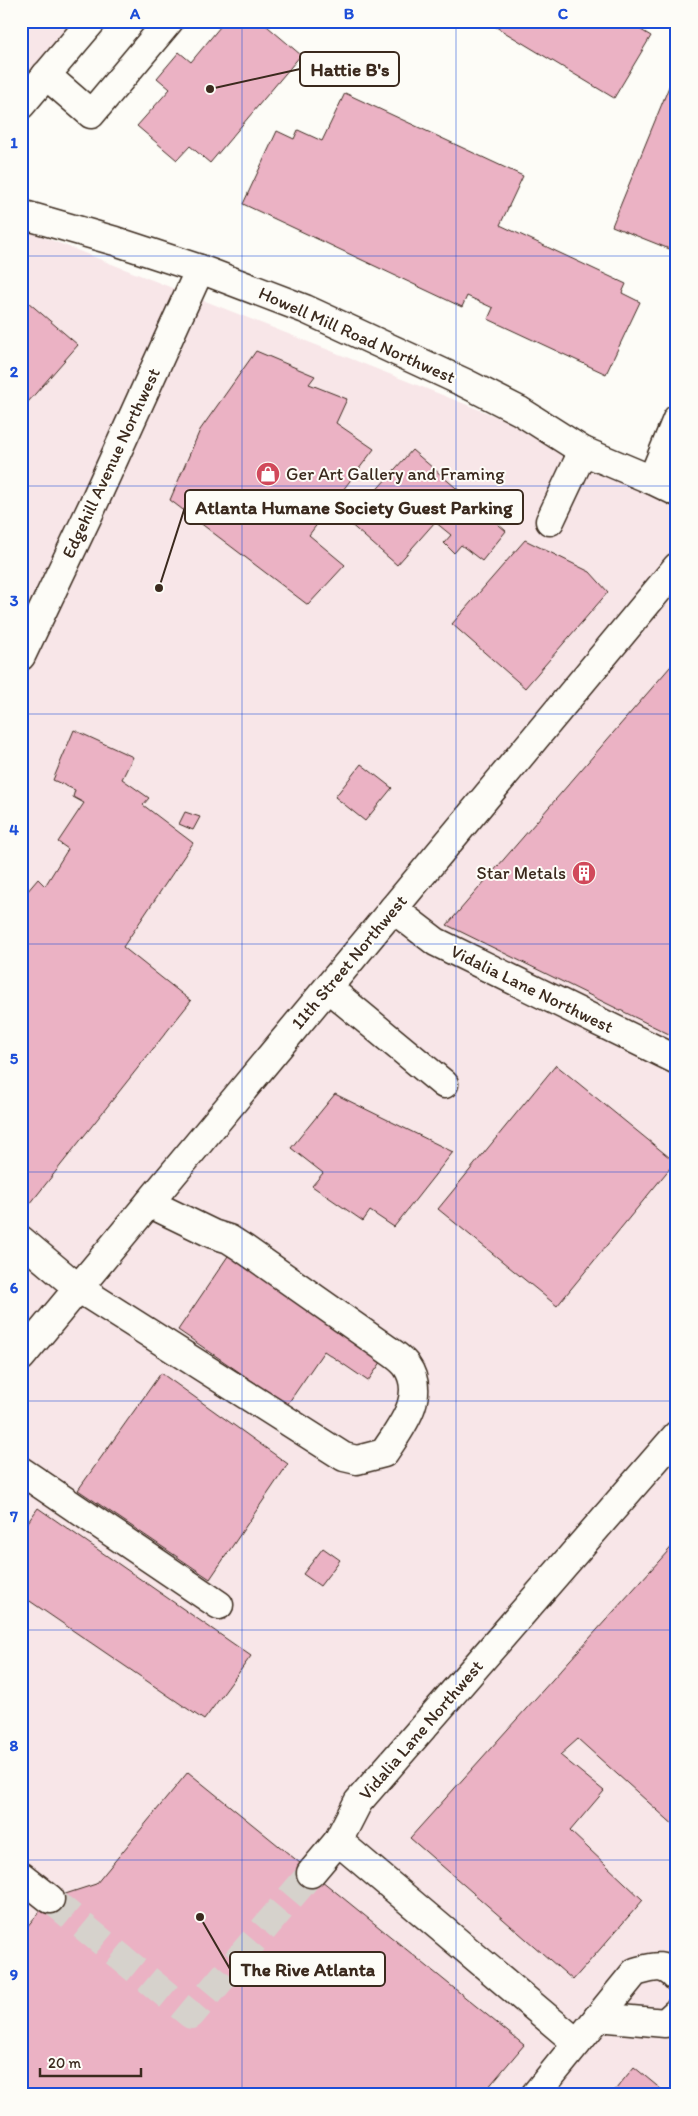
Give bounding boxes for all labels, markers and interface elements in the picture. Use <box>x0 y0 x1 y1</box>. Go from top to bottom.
text: A <box>129 4 141 23</box>
text: B <box>344 4 355 23</box>
text: C <box>558 4 569 23</box>
callout: Hattie B's <box>300 52 399 86</box>
text: Hattie B's <box>311 58 390 81</box>
text: 1 <box>10 133 18 152</box>
street label: Howell Mill Road Northwest <box>255 282 459 388</box>
text: 2 <box>10 362 19 381</box>
street label: Edgehill Avenue Northwest <box>57 364 165 562</box>
shop icon: Ger Art Gallery and Framing <box>255 461 281 487</box>
place label: Ger Art Gallery and Framing <box>286 463 505 485</box>
callout: Atlanta Humane Society Guest Parking <box>185 490 523 524</box>
text: Atlanta Humane Society Guest Parking <box>194 496 514 519</box>
text: 3 <box>10 591 19 610</box>
text: 4 <box>9 820 19 839</box>
building icon: Star Metals <box>571 860 597 886</box>
place label: Star Metals <box>477 862 566 884</box>
street label: 11th Street Northwest <box>286 890 412 1034</box>
street label: Vidalia Lane Northwest <box>447 940 617 1038</box>
text: 5 <box>10 1049 19 1068</box>
text: 6 <box>10 1278 19 1297</box>
text: 7 <box>9 1507 18 1526</box>
street label: Vidalia Lane Northwest <box>354 1655 488 1805</box>
text: 8 <box>10 1736 19 1755</box>
callout: The Rive Atlanta <box>230 1952 385 1986</box>
text: The Rive Atlanta <box>240 1958 376 1981</box>
text: 9 <box>10 1965 18 1984</box>
scale bar <box>40 2046 141 2078</box>
text: 20 m <box>48 2054 82 2072</box>

